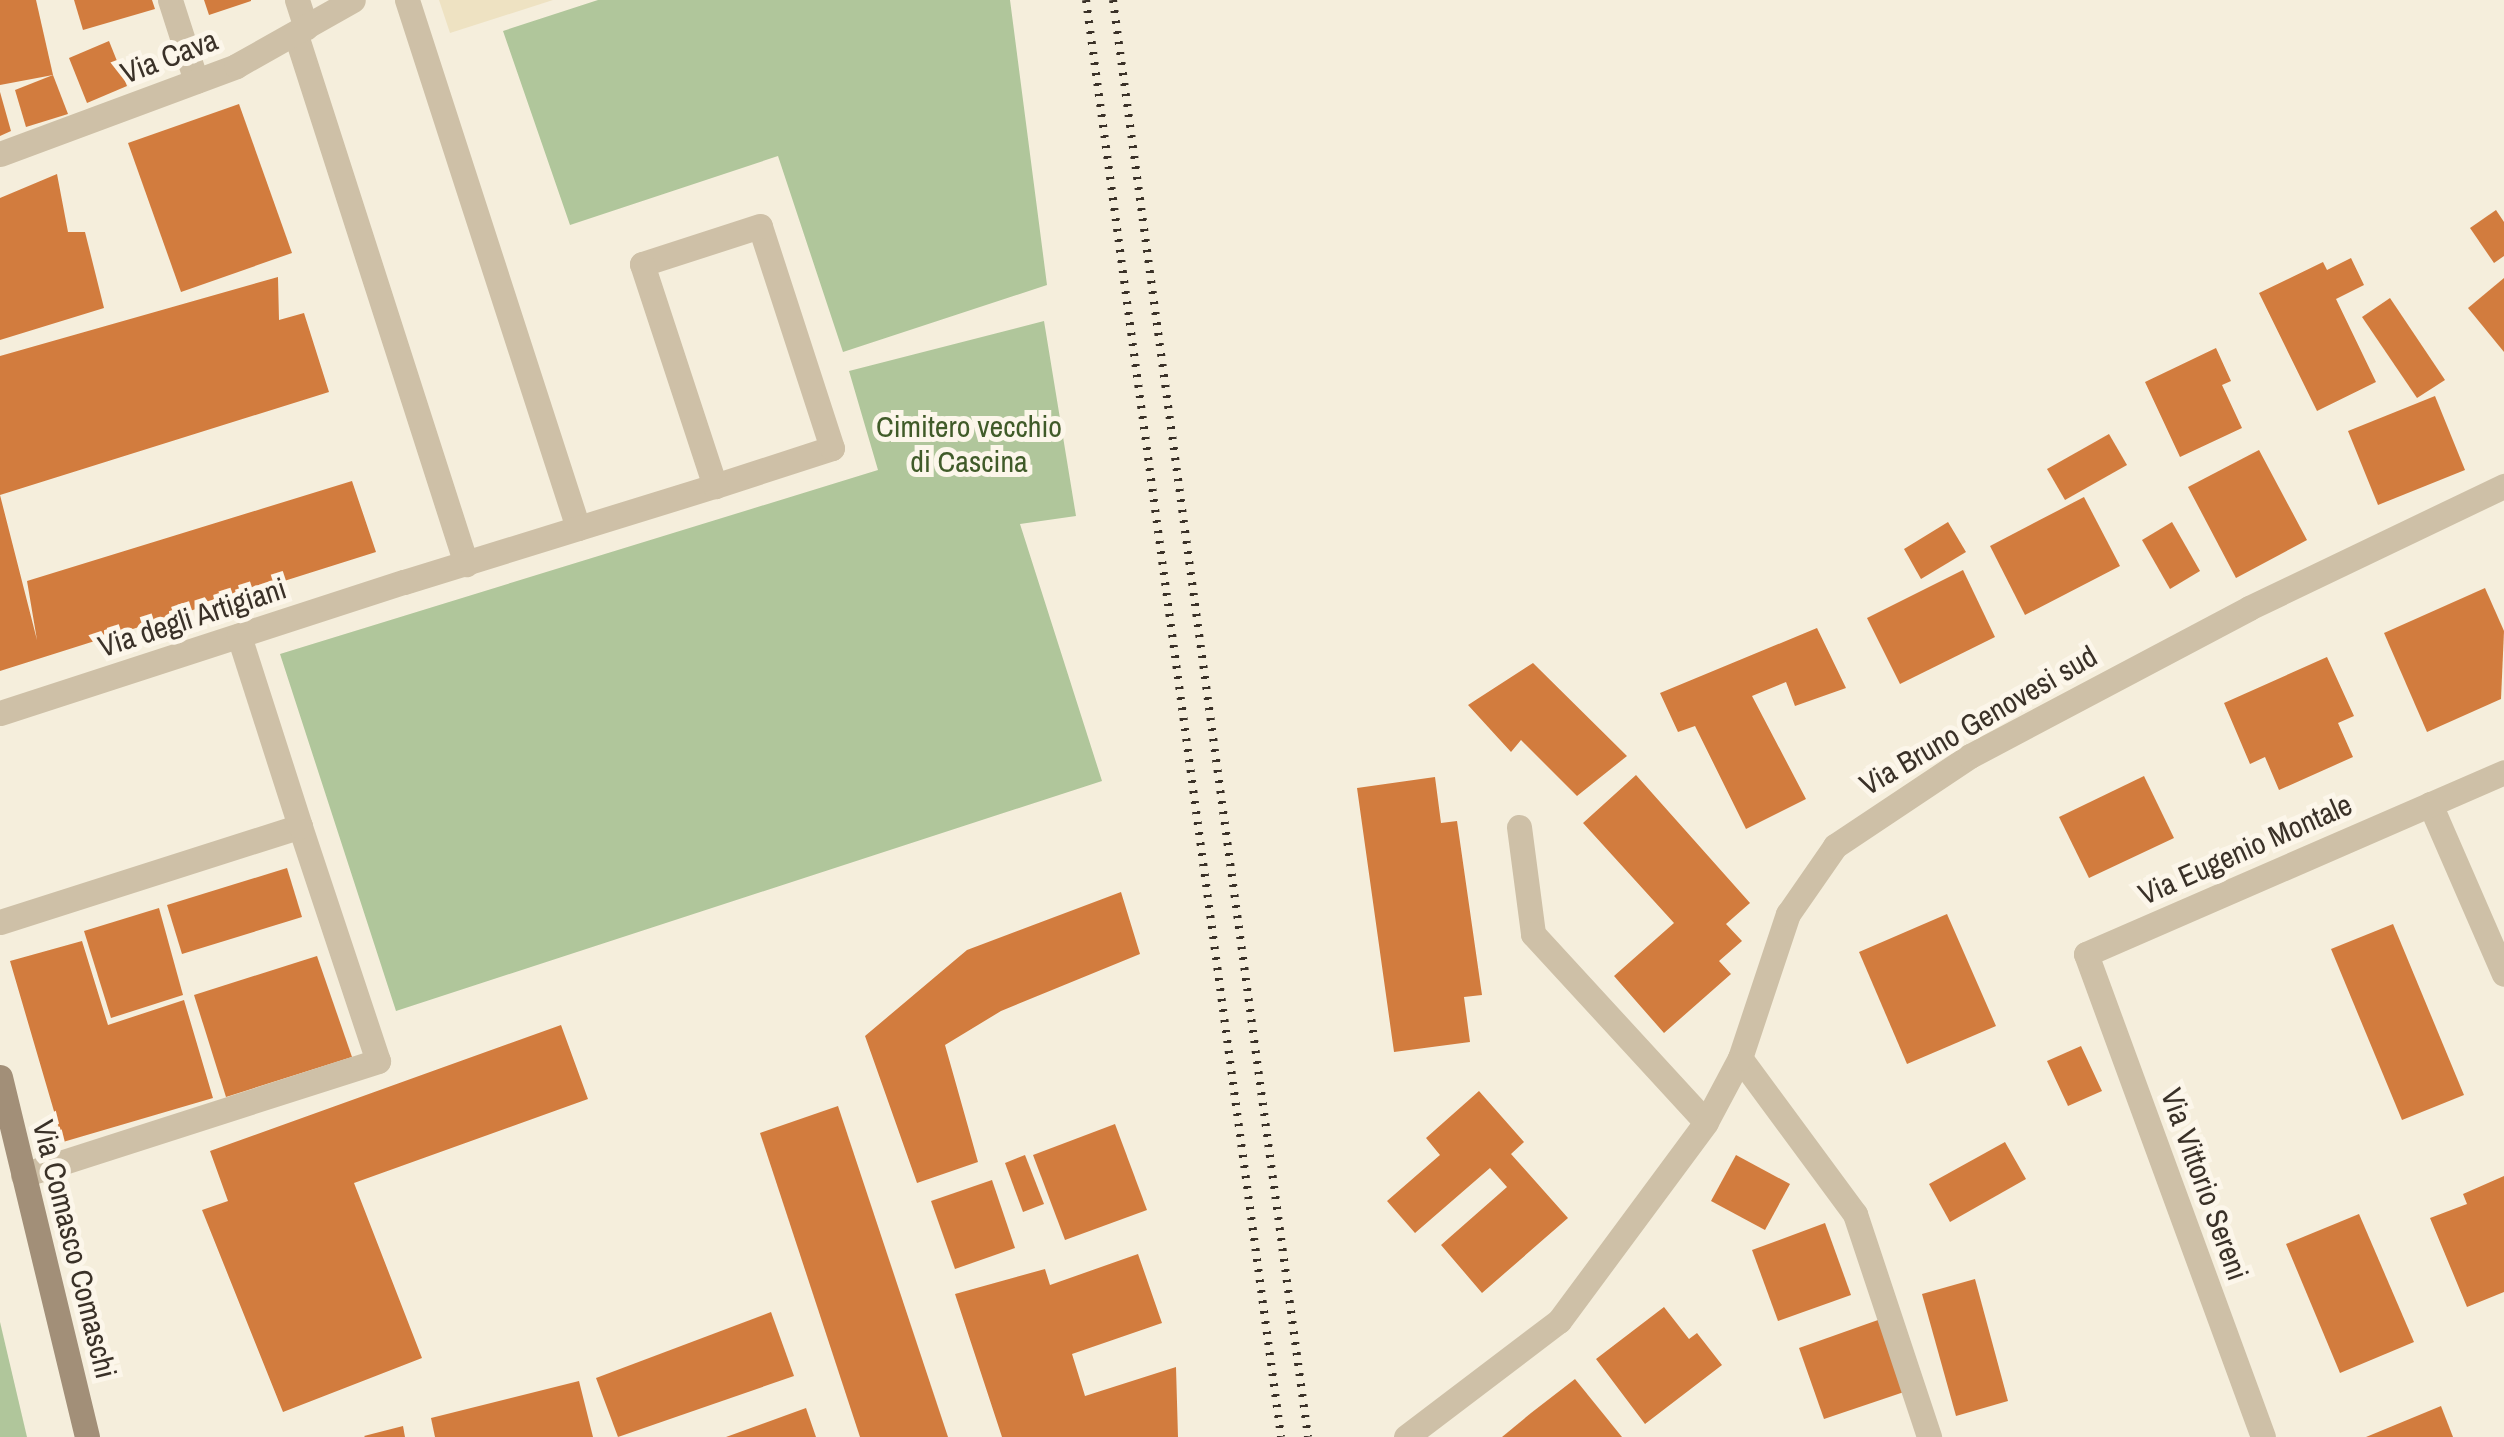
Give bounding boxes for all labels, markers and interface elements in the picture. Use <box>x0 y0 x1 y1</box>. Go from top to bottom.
street label: Via Cava <box>116 21 222 91</box>
park label: Cimitero vecchio di Cascina <box>876 408 1062 478</box>
street label: Via degli Artigiani <box>93 570 291 664</box>
street label: Via Bruno Genovesi sud <box>1853 638 2103 802</box>
street label: Via Eugenio Montale <box>2133 786 2357 912</box>
street label: Via Vittorio Sereni <box>2154 1083 2256 1285</box>
street label: Via Comasco Comaschi <box>26 1116 124 1382</box>

